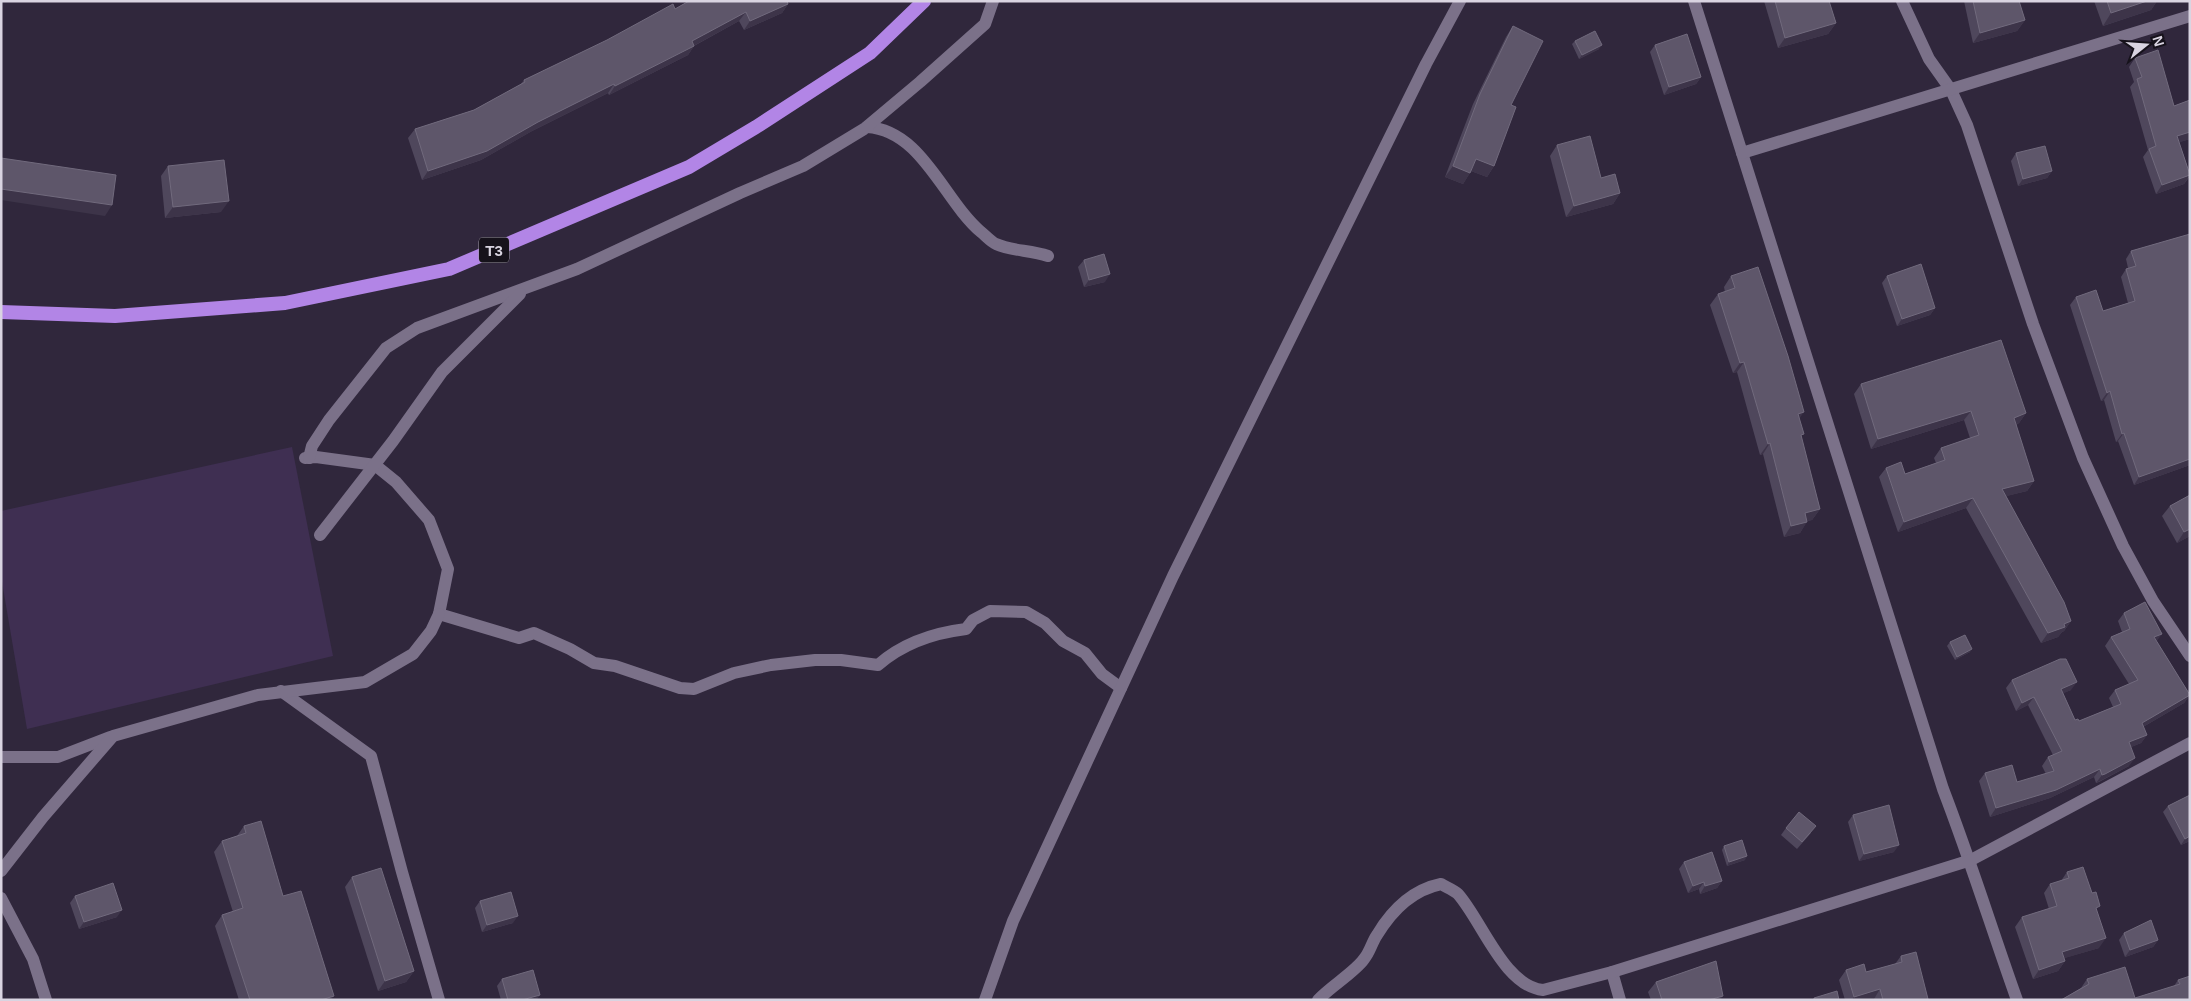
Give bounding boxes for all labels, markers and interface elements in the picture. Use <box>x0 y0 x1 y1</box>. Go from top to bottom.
north arrow <box>2121 20 2171 70</box>
text: N <box>2149 34 2168 48</box>
road number: T3 <box>479 238 509 262</box>

